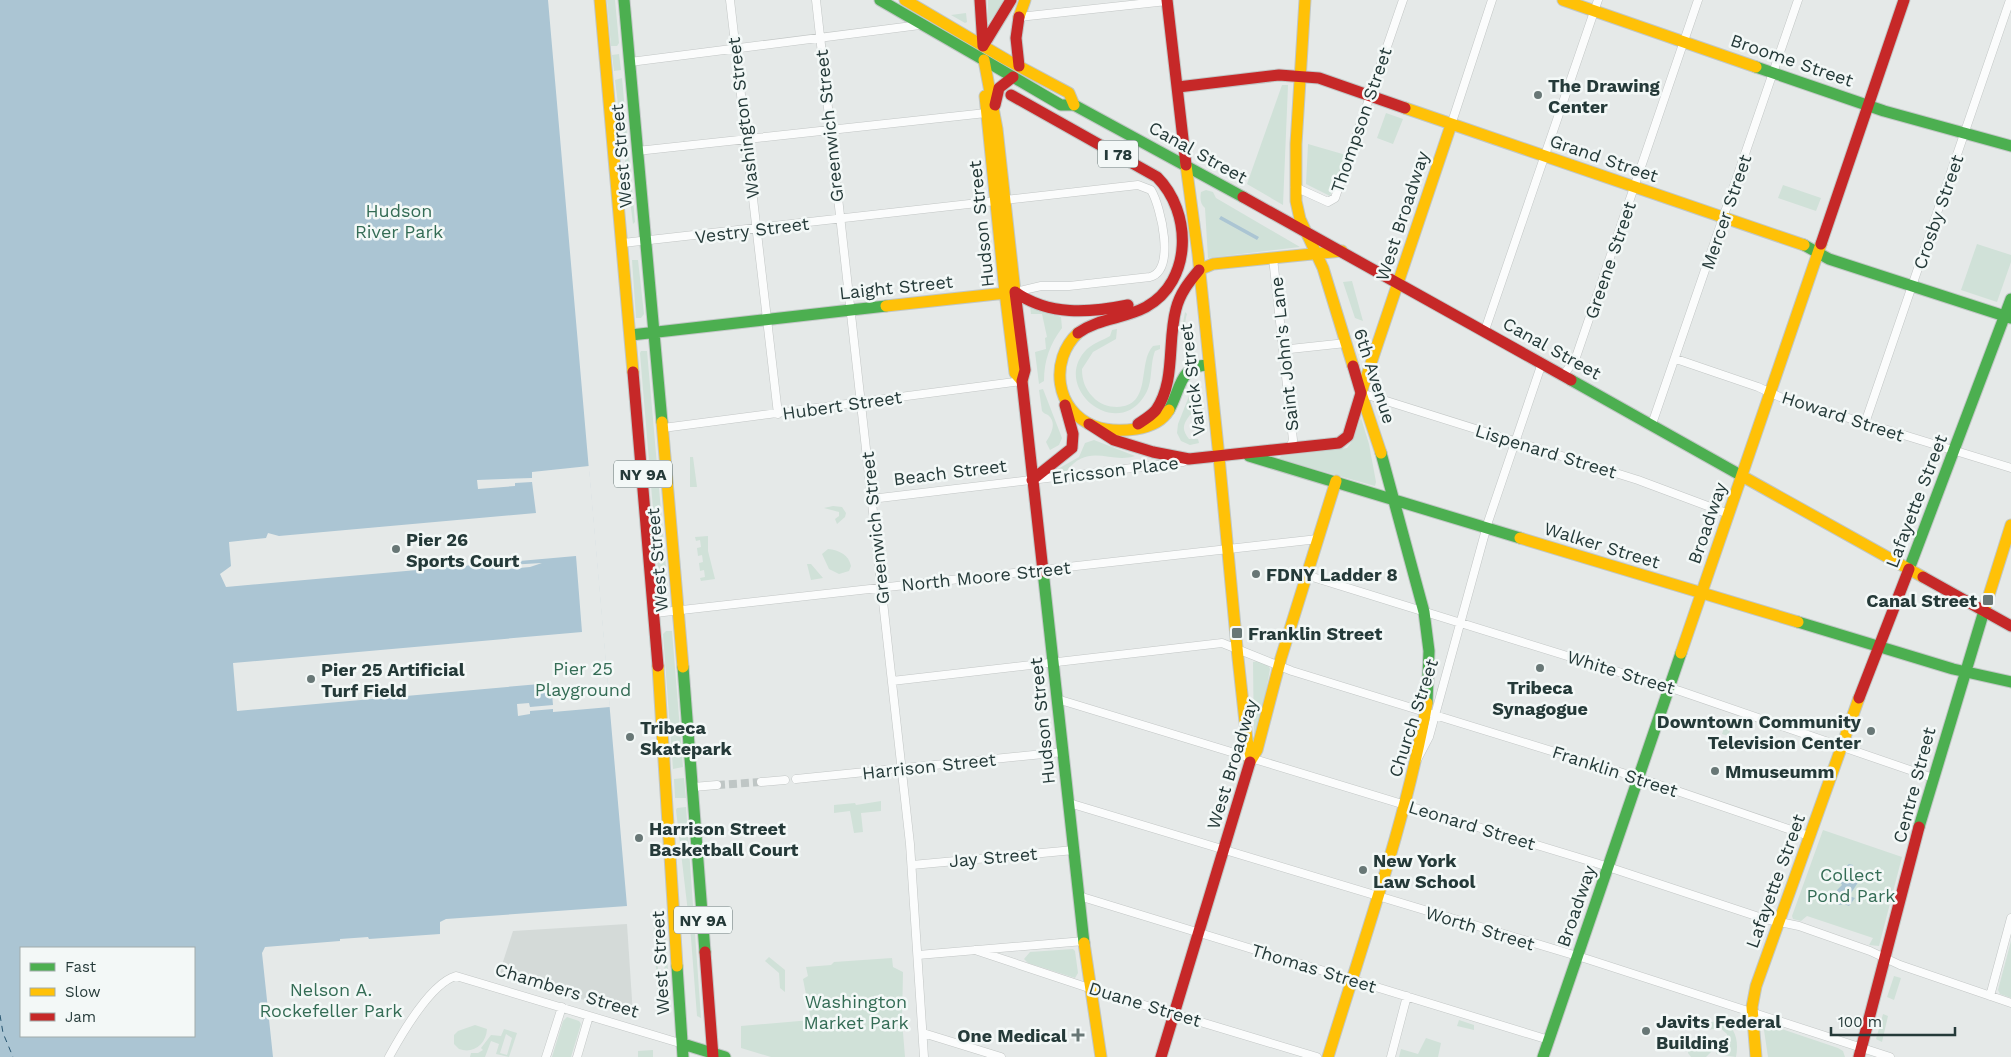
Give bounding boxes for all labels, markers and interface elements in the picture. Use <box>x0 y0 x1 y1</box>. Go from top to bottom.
street label: Broome Street <box>1728 29 1856 91</box>
street label: Washington Street <box>723 36 763 200</box>
street label: Thompson Street <box>1326 44 1396 196</box>
street label: Greenwich Street <box>811 48 847 203</box>
place label: The Drawing Center <box>1548 75 1661 117</box>
marker: The Drawing Center <box>1532 89 1544 101</box>
street label: West Street <box>606 103 636 209</box>
street label: Canal Street <box>1145 116 1251 188</box>
street label: Grand Street <box>1547 130 1661 186</box>
road number: I 78 <box>1098 140 1138 168</box>
street label: West Broadway <box>1371 148 1433 284</box>
street label: Mercer Street <box>1696 151 1756 272</box>
street label: Crosby Street <box>1909 151 1968 272</box>
street label: Hudson Street <box>964 159 998 288</box>
street label: Greene Street <box>1580 198 1640 321</box>
park label: Hudson River Park <box>355 200 443 242</box>
street label: Vestry Street <box>694 213 811 247</box>
street label: Laight Street <box>838 271 954 303</box>
street label: Saint John's Lane <box>1265 276 1303 432</box>
street label: Canal Street <box>1499 312 1605 384</box>
street label: Varick Street <box>1175 322 1209 437</box>
street label: 6th Avenue <box>1350 326 1400 426</box>
street label: Hubert Street <box>781 386 904 424</box>
street label: Howard Street <box>1779 386 1907 446</box>
street label: Lispenard Street <box>1473 420 1620 483</box>
street label: Lafayette Street <box>1881 431 1951 571</box>
street label: Greenwich Street <box>857 450 893 605</box>
street label: Ericsson Place <box>1050 452 1180 488</box>
street label: Beach Street <box>892 455 1008 489</box>
road number: NY 9A <box>614 460 672 488</box>
street label: Broadway <box>1683 479 1731 567</box>
street label: West Street <box>642 507 672 613</box>
street label: Walker Street <box>1542 517 1663 573</box>
place label: Pier 26 Sports Court <box>406 529 519 571</box>
marker: Pier 26 Sports Court <box>390 543 402 555</box>
street label: North Moore Street <box>900 557 1072 595</box>
place label: FDNY Ladder 8 <box>1266 564 1398 585</box>
marker: FDNY Ladder 8 <box>1250 568 1262 580</box>
place label: Canal Street <box>1866 590 1977 611</box>
marker: Canal Street <box>1981 593 1995 607</box>
place label: Franklin Street <box>1248 623 1382 644</box>
marker: Franklin Street <box>1230 626 1244 640</box>
street label: White Street <box>1565 646 1678 698</box>
street label: Hudson Street <box>1025 656 1059 785</box>
street label: Church Street <box>1384 656 1442 780</box>
park label: Pier 25 Playground <box>535 658 631 700</box>
place label: Pier 25 Artificial Turf Field <box>321 659 465 701</box>
marker: Tribeca Synagogue <box>1534 662 1546 674</box>
marker: Pier 25 Artificial Turf Field <box>305 673 317 685</box>
place label: Tribeca Synagogue <box>1492 677 1588 719</box>
street label: West Broadway <box>1202 696 1262 832</box>
place label: Downtown Community Television Center <box>1657 711 1862 753</box>
place label: Tribeca Skatepark <box>640 717 732 759</box>
street label: Centre Street <box>1888 724 1940 845</box>
marker: Downtown Community Television Center <box>1865 725 1877 737</box>
marker: Tribeca Skatepark <box>624 731 636 743</box>
street label: Franklin Street <box>1550 741 1681 801</box>
street label: Harrison Street <box>861 748 997 783</box>
place label: Mmuseumm <box>1725 761 1834 782</box>
marker: Mmuseumm <box>1709 765 1721 777</box>
street label: Leonard Street <box>1406 796 1538 854</box>
street label: Lafayette Street <box>1741 811 1809 951</box>
place label: Harrison Street Basketball Court <box>649 818 798 860</box>
marker: Harrison Street Basketball Court <box>633 832 645 844</box>
street label: Jay Street <box>948 843 1039 871</box>
place label: New York Law School <box>1373 850 1475 892</box>
street label: Broadway <box>1552 862 1600 950</box>
marker: New York Law School <box>1357 864 1369 876</box>
park label: Collect Pond Park <box>1807 864 1895 906</box>
street label: Worth Street <box>1423 901 1538 955</box>
road number: NY 9A <box>674 906 732 934</box>
street label: West Street <box>647 910 673 1016</box>
street label: Thomas Street <box>1249 939 1379 997</box>
legend <box>20 947 195 1037</box>
text: Fast <box>65 958 97 976</box>
street label: Chambers Street <box>493 958 642 1022</box>
street label: Duane Street <box>1086 977 1204 1031</box>
park label: Nelson A. Rockefeller Park <box>259 979 403 1021</box>
text: Slow <box>65 983 101 1001</box>
park label: Washington Market Park <box>803 991 909 1033</box>
scale bar <box>1831 1004 1955 1036</box>
text: Jam <box>65 1008 96 1026</box>
place label: Javits Federal Building <box>1656 1011 1781 1053</box>
text: 100 m <box>1838 1013 1882 1031</box>
place label: One Medical <box>957 1025 1067 1046</box>
marker: Javits Federal Building <box>1640 1025 1652 1037</box>
marker: One Medical <box>1071 1028 1085 1042</box>

